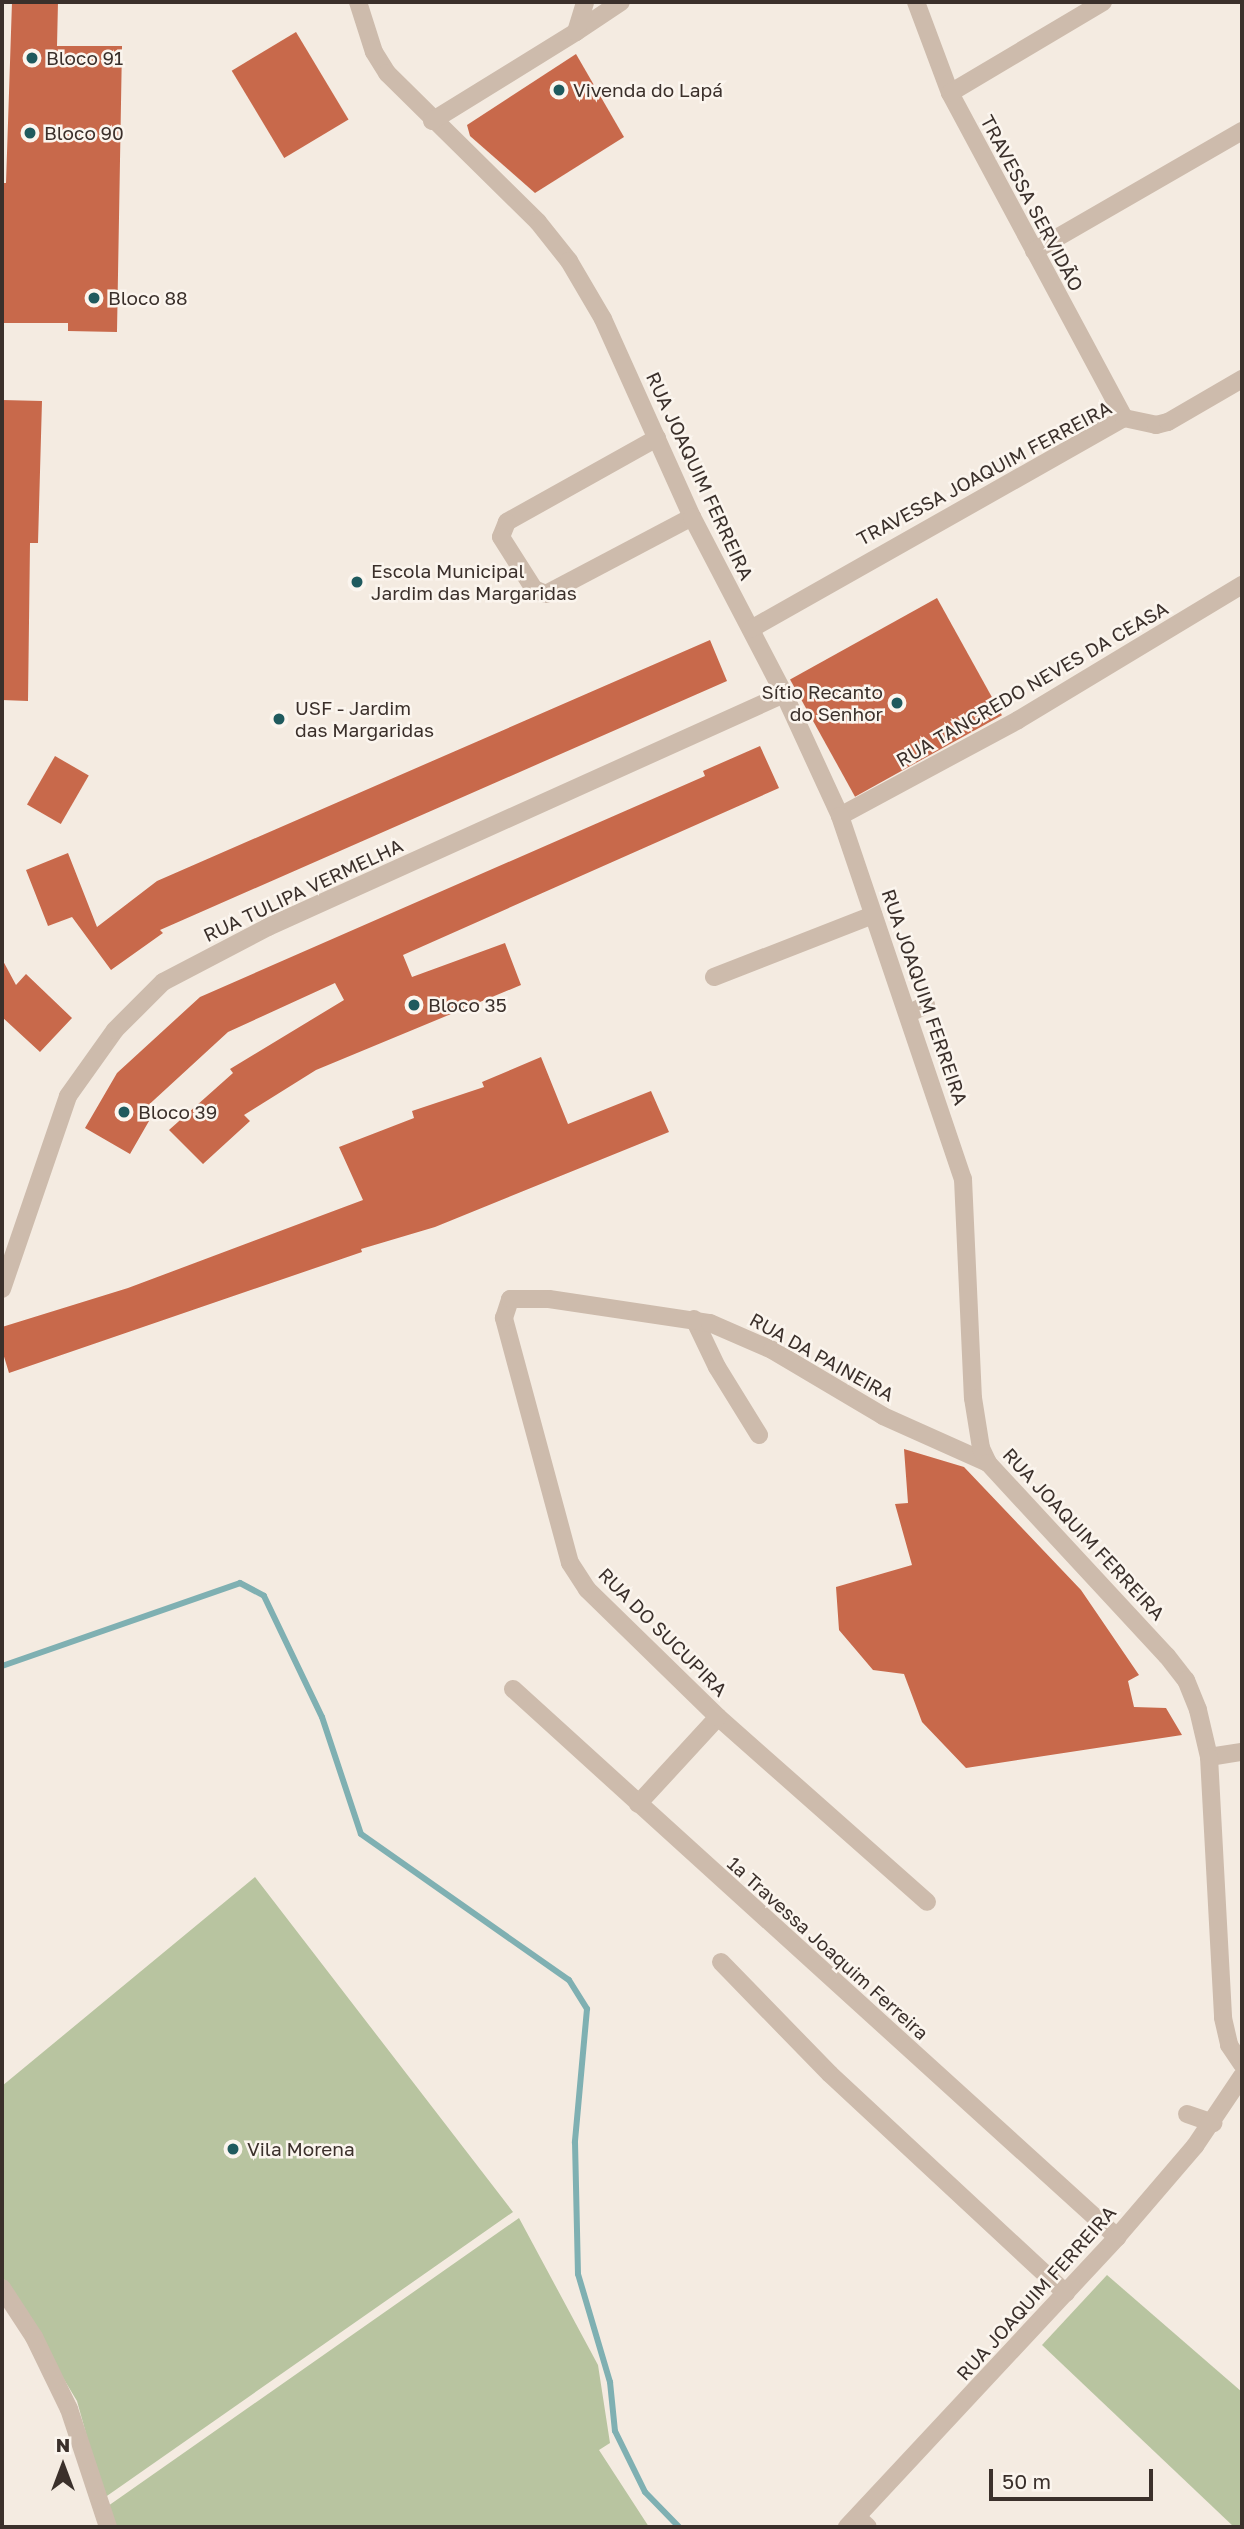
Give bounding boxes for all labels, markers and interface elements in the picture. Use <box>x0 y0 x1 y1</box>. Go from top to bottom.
place label: Bloco 91 <box>46 47 123 69</box>
marker: Bloco 91 <box>24 50 40 66</box>
place label: Vivenda do Lapá <box>573 79 723 101</box>
marker: Vivenda do Lapá <box>551 82 567 98</box>
street label: TRAVESSA SERVIDÃO <box>976 111 1088 295</box>
place label: Bloco 90 <box>44 122 124 144</box>
marker: Bloco 90 <box>22 125 38 141</box>
place label: Bloco 88 <box>108 287 188 309</box>
marker: Bloco 88 <box>86 290 102 306</box>
street label: RUA JOAQUIM FERREIRA <box>642 368 758 584</box>
street label: TRAVESSA JOAQUIM FERREIRA <box>853 396 1115 550</box>
place label: Escola Municipal Jardim das Margaridas <box>371 560 577 604</box>
marker: Escola Municipal Jardim das Margaridas <box>349 574 365 590</box>
street label: RUA TANCREDO NEVES DA CEASA <box>892 597 1172 771</box>
place label: Sítio Recanto do Senhor <box>762 681 883 725</box>
marker: Sítio Recanto do Senhor <box>889 695 905 711</box>
place label: USF - Jardim das Margaridas <box>295 697 434 741</box>
marker: USF - Jardim das Margaridas <box>269 709 289 729</box>
street label: RUA TULIPA VERMELHA <box>200 834 406 946</box>
street label: RUA JOAQUIM FERREIRA <box>877 886 973 1108</box>
place label: Bloco 35 <box>428 994 507 1016</box>
marker: Bloco 35 <box>406 997 422 1013</box>
place label: Bloco 39 <box>138 1101 217 1123</box>
marker: Bloco 39 <box>116 1104 132 1120</box>
street label: RUA DA PAINEIRA <box>746 1308 898 1406</box>
street label: RUA JOAQUIM FERREIRA <box>998 1443 1170 1625</box>
street label: RUA DO SUCUPIRA <box>594 1563 732 1701</box>
street label: 1ª Travessa Joaquim Ferreira <box>723 1852 933 2044</box>
place label: Vila Morena <box>247 2138 355 2160</box>
marker: Vila Morena <box>225 2141 241 2157</box>
street label: RUA JOAQUIM FERREIRA <box>952 2201 1120 2385</box>
north arrow <box>28 2431 98 2501</box>
text: N <box>56 2433 70 2456</box>
scale bar <box>992 2456 1156 2500</box>
text: 50 m <box>1002 2468 1051 2494</box>

